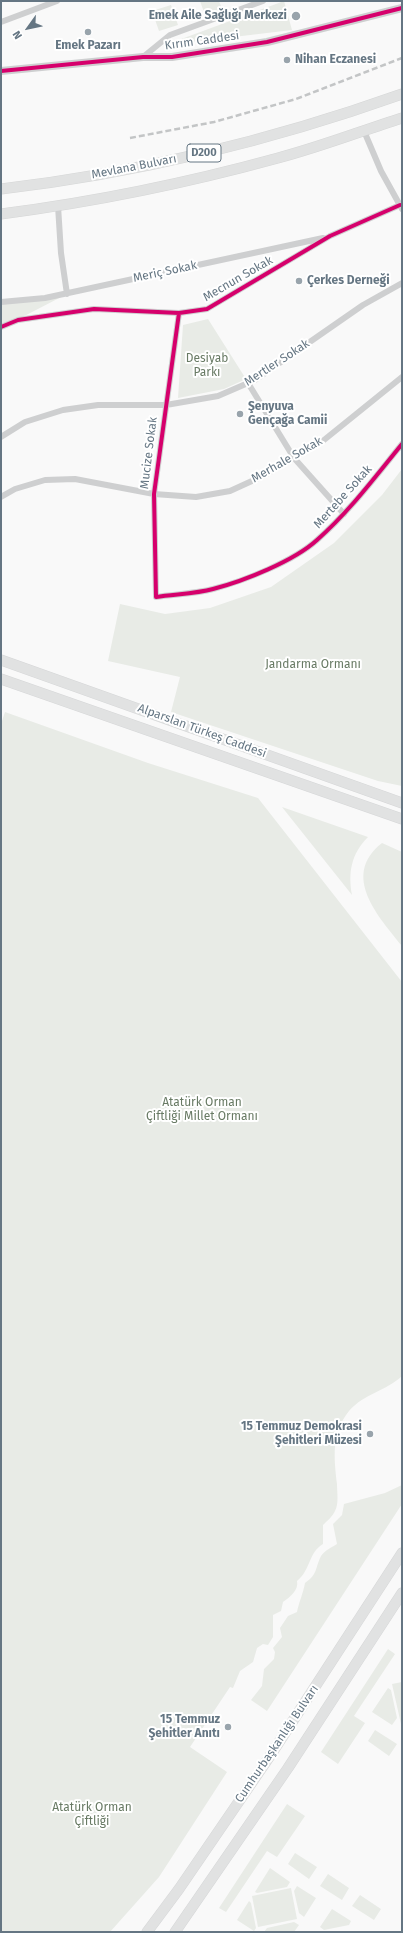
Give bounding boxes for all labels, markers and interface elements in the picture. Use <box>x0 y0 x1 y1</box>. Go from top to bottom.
north arrow <box>8 8 48 48</box>
place label: Emek Aile Sağlığı Merkezi <box>149 9 287 23</box>
marker: Emek Aile Sağlığı Merkezi <box>290 10 302 22</box>
marker: Emek Pazarı <box>83 27 93 37</box>
text: N <box>10 28 25 41</box>
street label: Kırım Caddesi <box>164 29 240 53</box>
place label: Emek Pazarı <box>55 39 121 53</box>
place label: Nihan Eczanesi <box>295 53 376 67</box>
marker: Nihan Eczanesi <box>282 55 292 65</box>
road number: D200 <box>187 144 221 162</box>
street label: Mevlana Bulvarı <box>90 152 178 182</box>
street label: Mecnun Sokak <box>201 253 275 305</box>
street label: Meriç Sokak <box>132 258 198 286</box>
place label: Çerkes Derneği <box>307 274 390 288</box>
marker: Çerkes Derneği <box>294 276 304 286</box>
street label: Mertler Sokak <box>242 337 312 389</box>
park label: Desiyab Parkı <box>186 352 228 380</box>
place label: Şenyuva Gençağa Camii <box>248 400 327 428</box>
marker: Şenyuva Gençağa Camii <box>235 409 245 419</box>
street label: Mucize Sokak <box>137 416 161 490</box>
street label: Merhale Sokak <box>249 434 325 486</box>
street label: Mertebe Sokak <box>311 462 375 532</box>
park label: Jandarma Ormanı <box>265 658 361 672</box>
street label: Alparslan Türkeş Caddesi <box>136 701 268 761</box>
park label: Atatürk Orman Çiftliği Millet Ormanı <box>146 1096 258 1124</box>
place label: 15 Temmuz Demokrasi Şehitleri Müzesi <box>241 1420 362 1448</box>
marker: 15 Temmuz Demokrasi Şehitleri Müzesi <box>365 1429 375 1439</box>
street label: Cumhurbaşkanlığı Bulvarı <box>232 1683 322 1805</box>
place label: 15 Temmuz Şehitler Anıtı <box>149 1713 220 1741</box>
marker: 15 Temmuz Şehitler Anıtı <box>223 1722 233 1732</box>
park label: Atatürk Orman Çiftliği <box>52 1801 132 1829</box>

